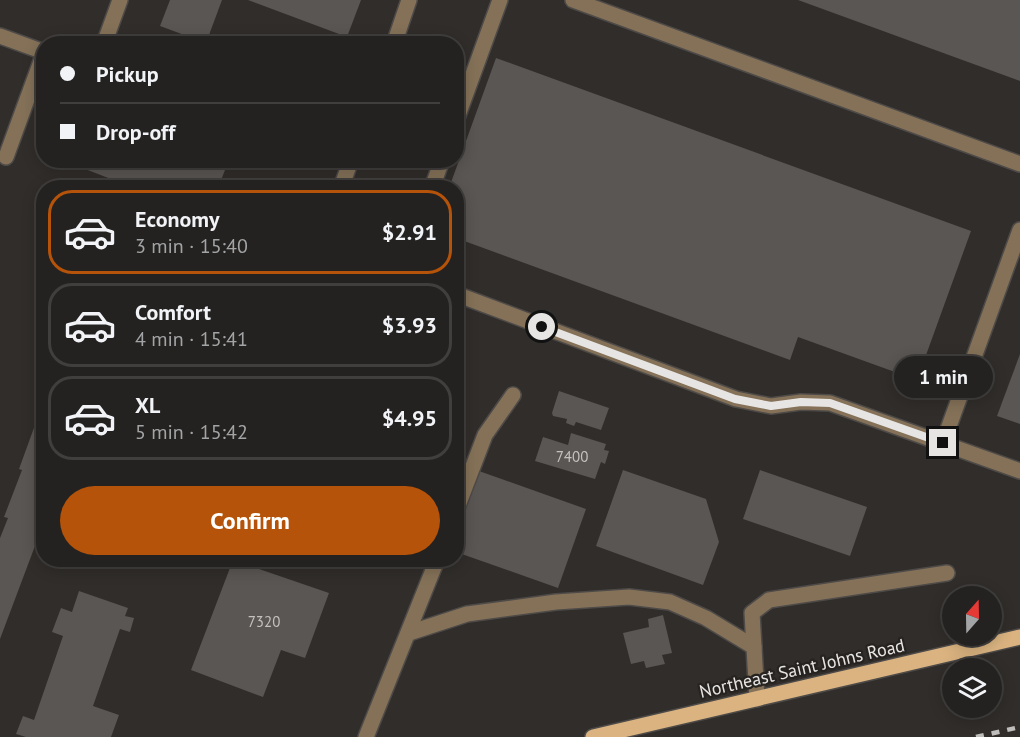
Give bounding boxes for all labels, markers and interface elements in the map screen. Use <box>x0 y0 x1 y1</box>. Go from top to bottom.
text: Pickup <box>96 60 159 88</box>
text: Drop-off <box>96 118 175 146</box>
icon: car <box>63 205 117 259</box>
text: Economy <box>135 205 219 233</box>
text: $2.91 <box>382 218 437 246</box>
text: 3 min · 15:40 <box>135 233 248 259</box>
icon: car <box>63 298 117 352</box>
text: Comfort <box>135 298 211 326</box>
text: $3.93 <box>382 311 437 339</box>
route start <box>528 313 555 340</box>
text: 4 min · 15:41 <box>135 326 248 352</box>
callout: 1 min <box>894 356 992 398</box>
text: 1 min <box>919 364 968 390</box>
icon: car <box>63 391 117 445</box>
text: XL <box>135 391 160 419</box>
text: $4.95 <box>382 404 437 432</box>
text: 5 min · 15:42 <box>135 419 248 445</box>
route end <box>929 429 956 456</box>
house number: 7400 <box>556 447 588 466</box>
button: Confirm <box>60 486 440 555</box>
north arrow <box>942 586 1002 646</box>
map controls <box>942 586 1002 718</box>
house number: 7320 <box>248 612 280 631</box>
street label: Northeast Saint Johns Road <box>697 633 907 703</box>
button: layers <box>942 658 1002 718</box>

